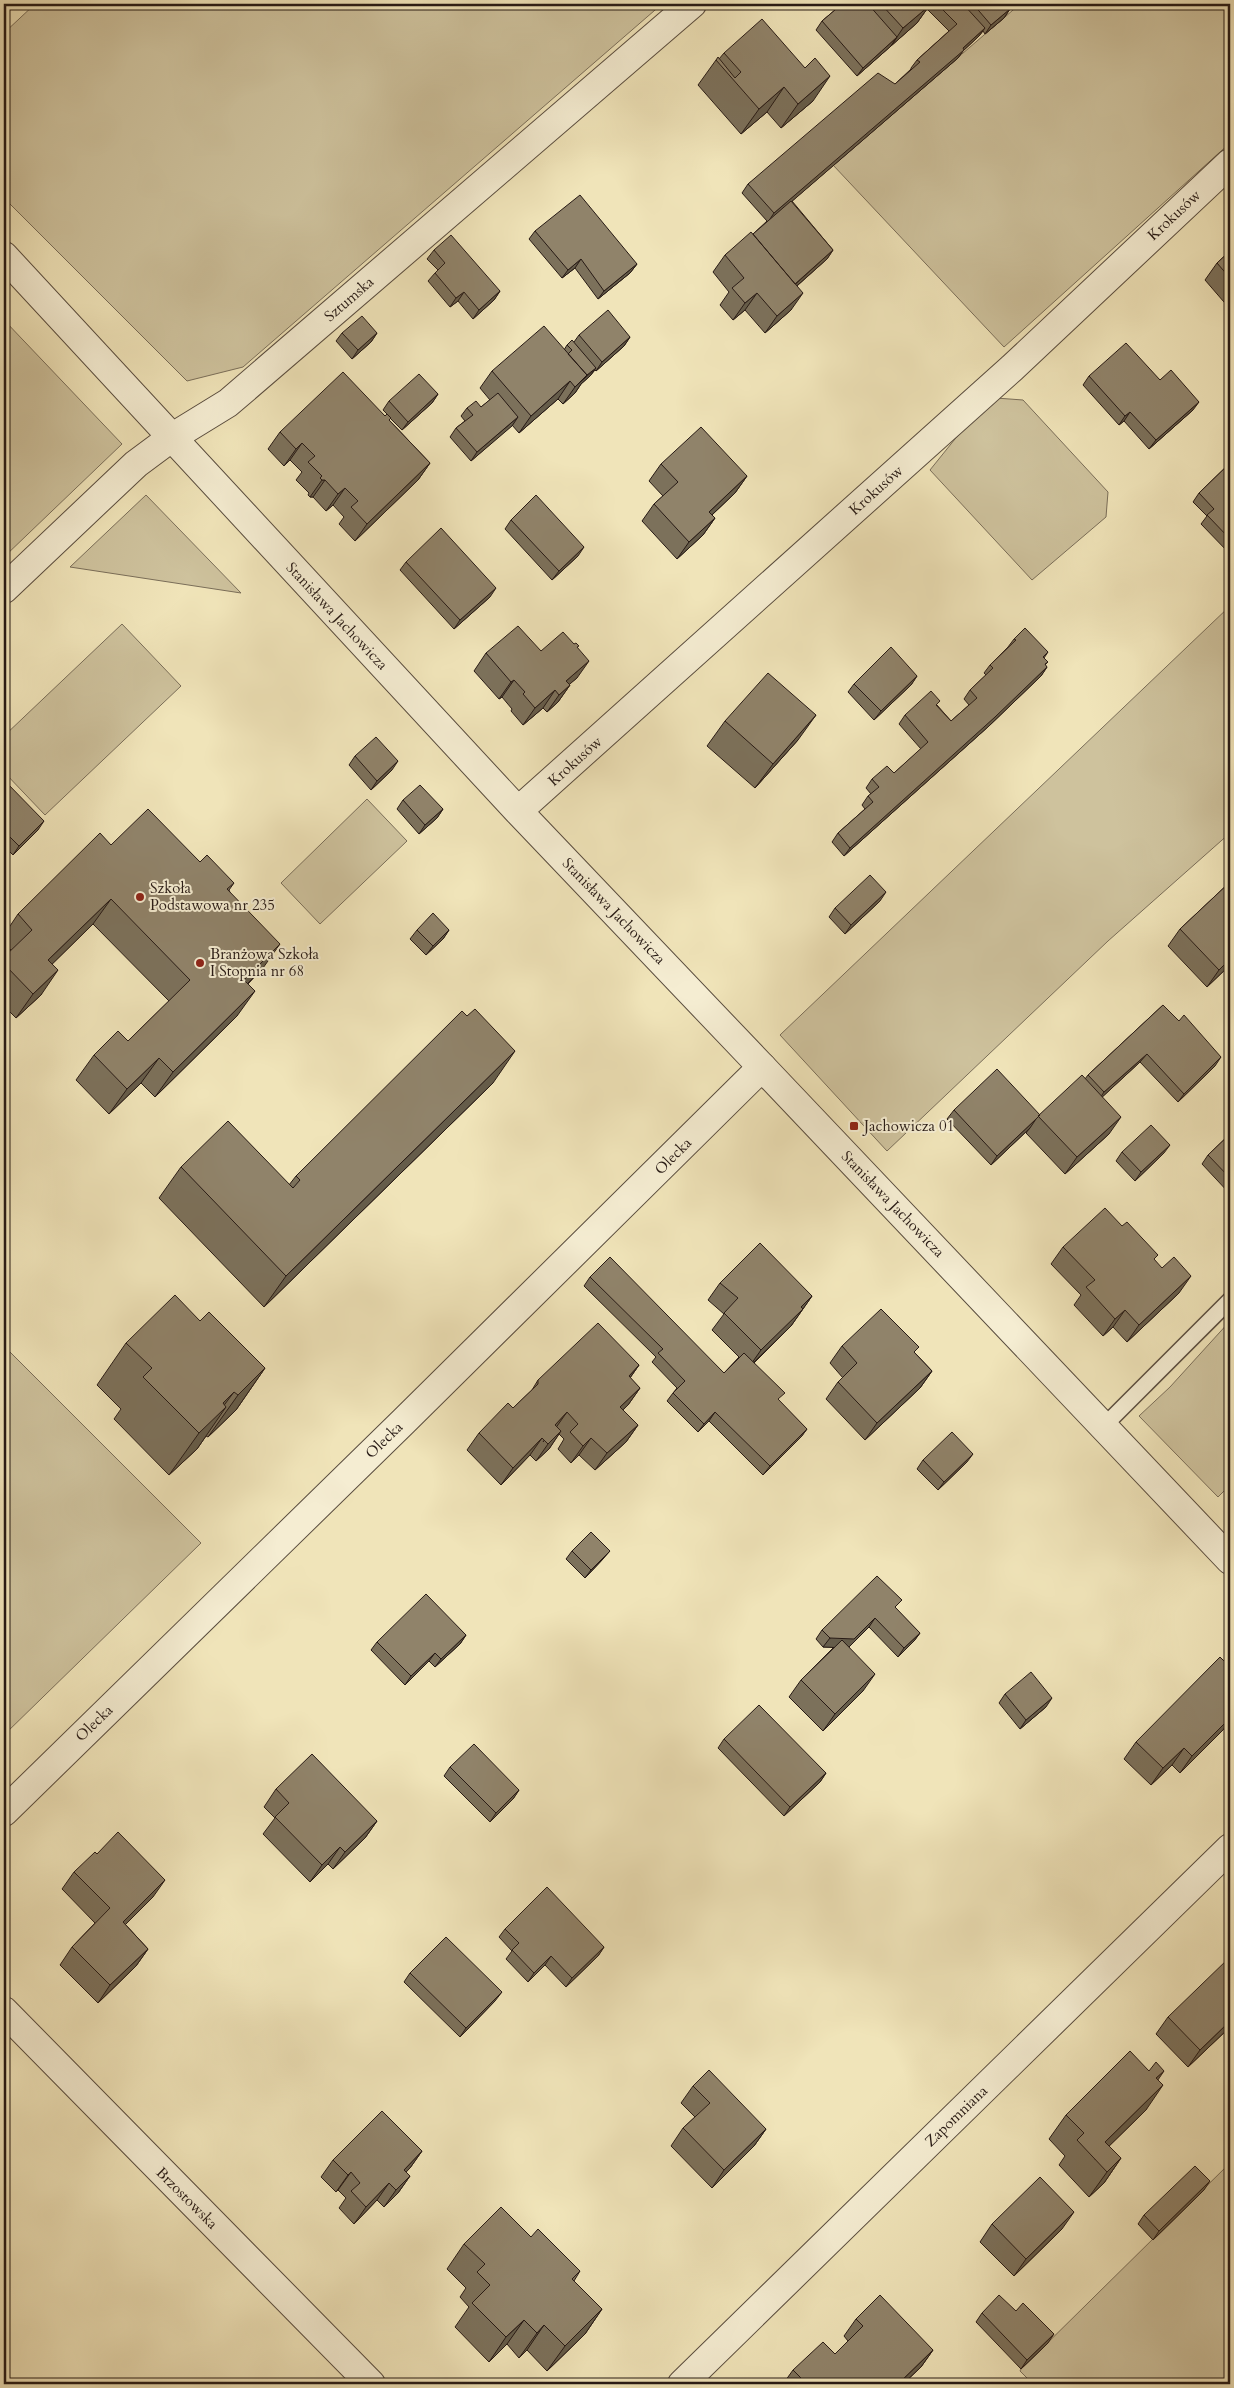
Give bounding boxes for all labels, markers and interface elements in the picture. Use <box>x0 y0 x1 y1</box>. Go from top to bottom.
street label: Krokusów <box>1143 185 1205 245</box>
street label: Sztumska <box>320 272 378 326</box>
street label: Krokusów <box>845 460 907 520</box>
street label: Stanisława Jachowicza <box>282 558 393 675</box>
street label: Krokusów <box>544 731 606 791</box>
street label: Stanisława Jachowicza <box>558 853 670 969</box>
place label: Szkoła Podstawowa nr 235 <box>150 878 275 915</box>
marker: Szkoła Podstawowa nr 235 <box>134 891 146 903</box>
place label: Branżowa Szkoła I Stopnia nr 68 <box>210 944 320 981</box>
marker: Branżowa Szkoła I Stopnia nr 68 <box>194 957 206 969</box>
place label: Jachowicza 01 <box>862 1116 954 1136</box>
marker: Jachowicza 01 <box>848 1120 860 1132</box>
street label: Olecka <box>650 1133 696 1179</box>
street label: Stanisława Jachowicza <box>837 1146 949 1262</box>
street label: Olecka <box>361 1417 407 1463</box>
street label: Olecka <box>71 1700 117 1746</box>
street label: Zapomniana <box>920 2081 992 2151</box>
street label: Brzostowska <box>152 2163 223 2234</box>

